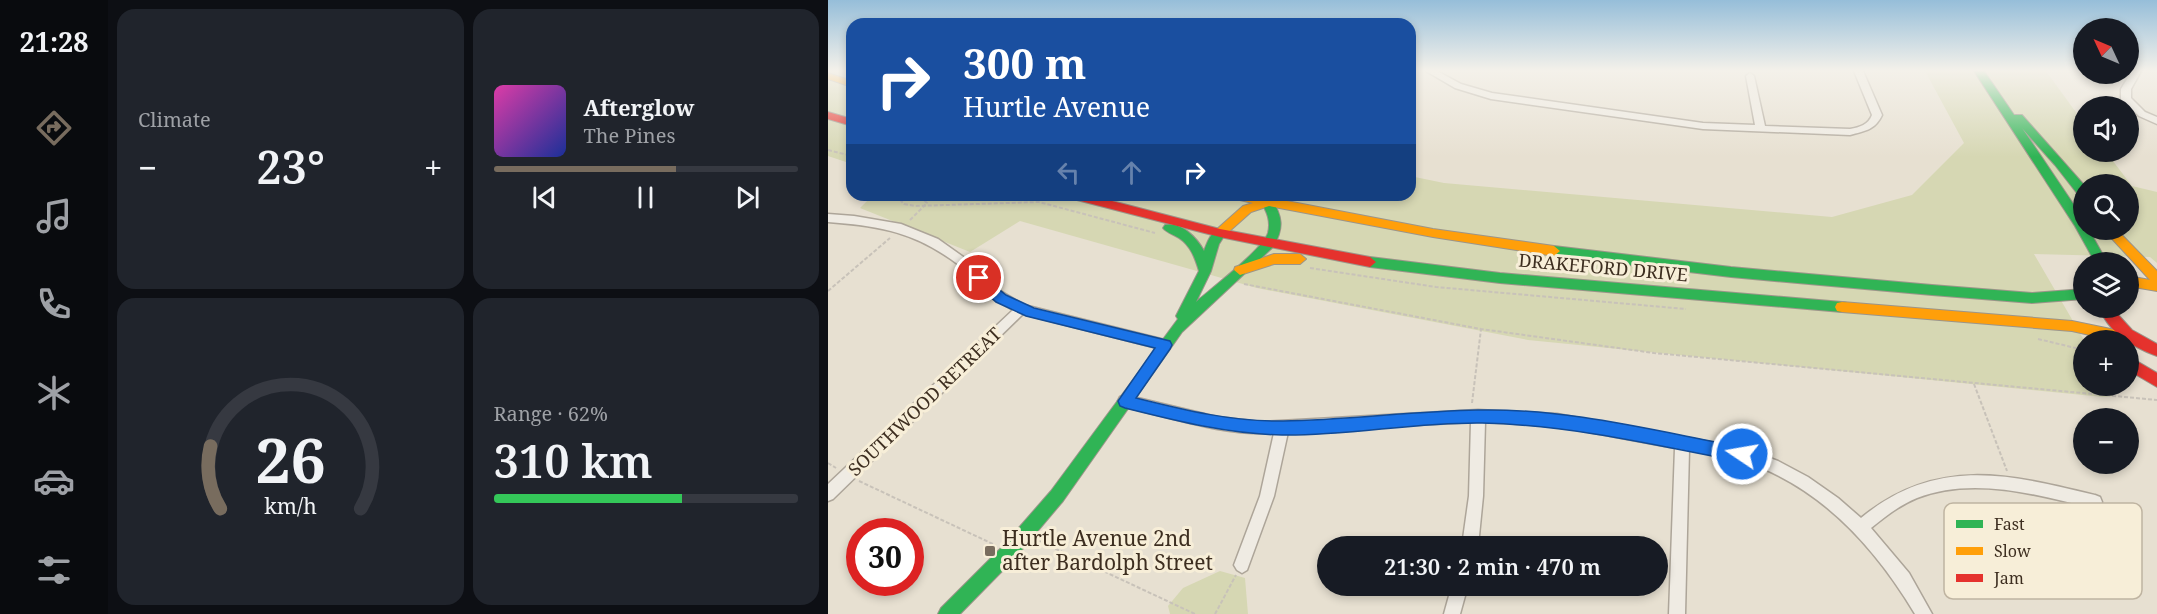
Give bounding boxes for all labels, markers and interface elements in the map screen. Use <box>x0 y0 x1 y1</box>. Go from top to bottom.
north arrow <box>2073 18 2139 84</box>
map controls <box>2073 18 2139 474</box>
text: 21:28 <box>19 23 89 60</box>
text: 300 m <box>963 34 1087 91</box>
icon: right <box>864 42 942 120</box>
text: Hurtle Avenue <box>963 88 1150 125</box>
text: Afterglow <box>584 92 694 122</box>
button: sound <box>2073 96 2139 162</box>
text: Climate <box>138 106 211 133</box>
icon: directions <box>33 107 75 149</box>
text: The Pines <box>584 122 675 149</box>
text: 23° <box>256 136 325 197</box>
text: − <box>138 145 157 190</box>
text: + <box>424 145 442 190</box>
icon: left <box>1052 156 1085 189</box>
icon: ahead <box>1115 156 1148 189</box>
icon: right <box>1178 156 1211 189</box>
button: search <box>2073 174 2139 240</box>
icon: previous <box>528 181 561 214</box>
icon: pause <box>629 181 662 214</box>
icon: next <box>731 181 764 214</box>
icon: music <box>33 195 75 237</box>
street label: DRAKEFORD DRIVE <box>1517 248 1689 286</box>
pin <box>953 252 1004 303</box>
button: layers <box>2073 252 2139 318</box>
icon: arrive <box>962 261 995 294</box>
icon: phone <box>33 283 75 325</box>
street label: SOUTHWOOD RETREAT <box>843 322 1006 481</box>
button: + <box>2073 330 2139 396</box>
icon: climate <box>33 372 75 414</box>
text: Range · 62% <box>494 400 608 427</box>
button: − <box>2073 408 2139 474</box>
text: 26 <box>255 416 326 501</box>
position arrow <box>1710 422 1774 486</box>
text: 310 km <box>494 430 653 491</box>
icon: car <box>33 460 75 502</box>
text: km/h <box>264 491 317 520</box>
legend <box>1944 503 2142 599</box>
text: Fast <box>1994 513 2025 535</box>
speed limit sign: 30 <box>846 518 924 596</box>
place label: Hurtle Avenue 2nd after Bardolph Street <box>1002 524 1213 576</box>
text: Slow <box>1994 540 2031 562</box>
marker: Hurtle Avenue 2nd after Bardolph Street <box>983 544 997 558</box>
icon: filters <box>33 549 75 591</box>
text: 21:30 · 2 min · 470 m <box>1384 551 1601 581</box>
text: Jam <box>1993 567 2024 589</box>

